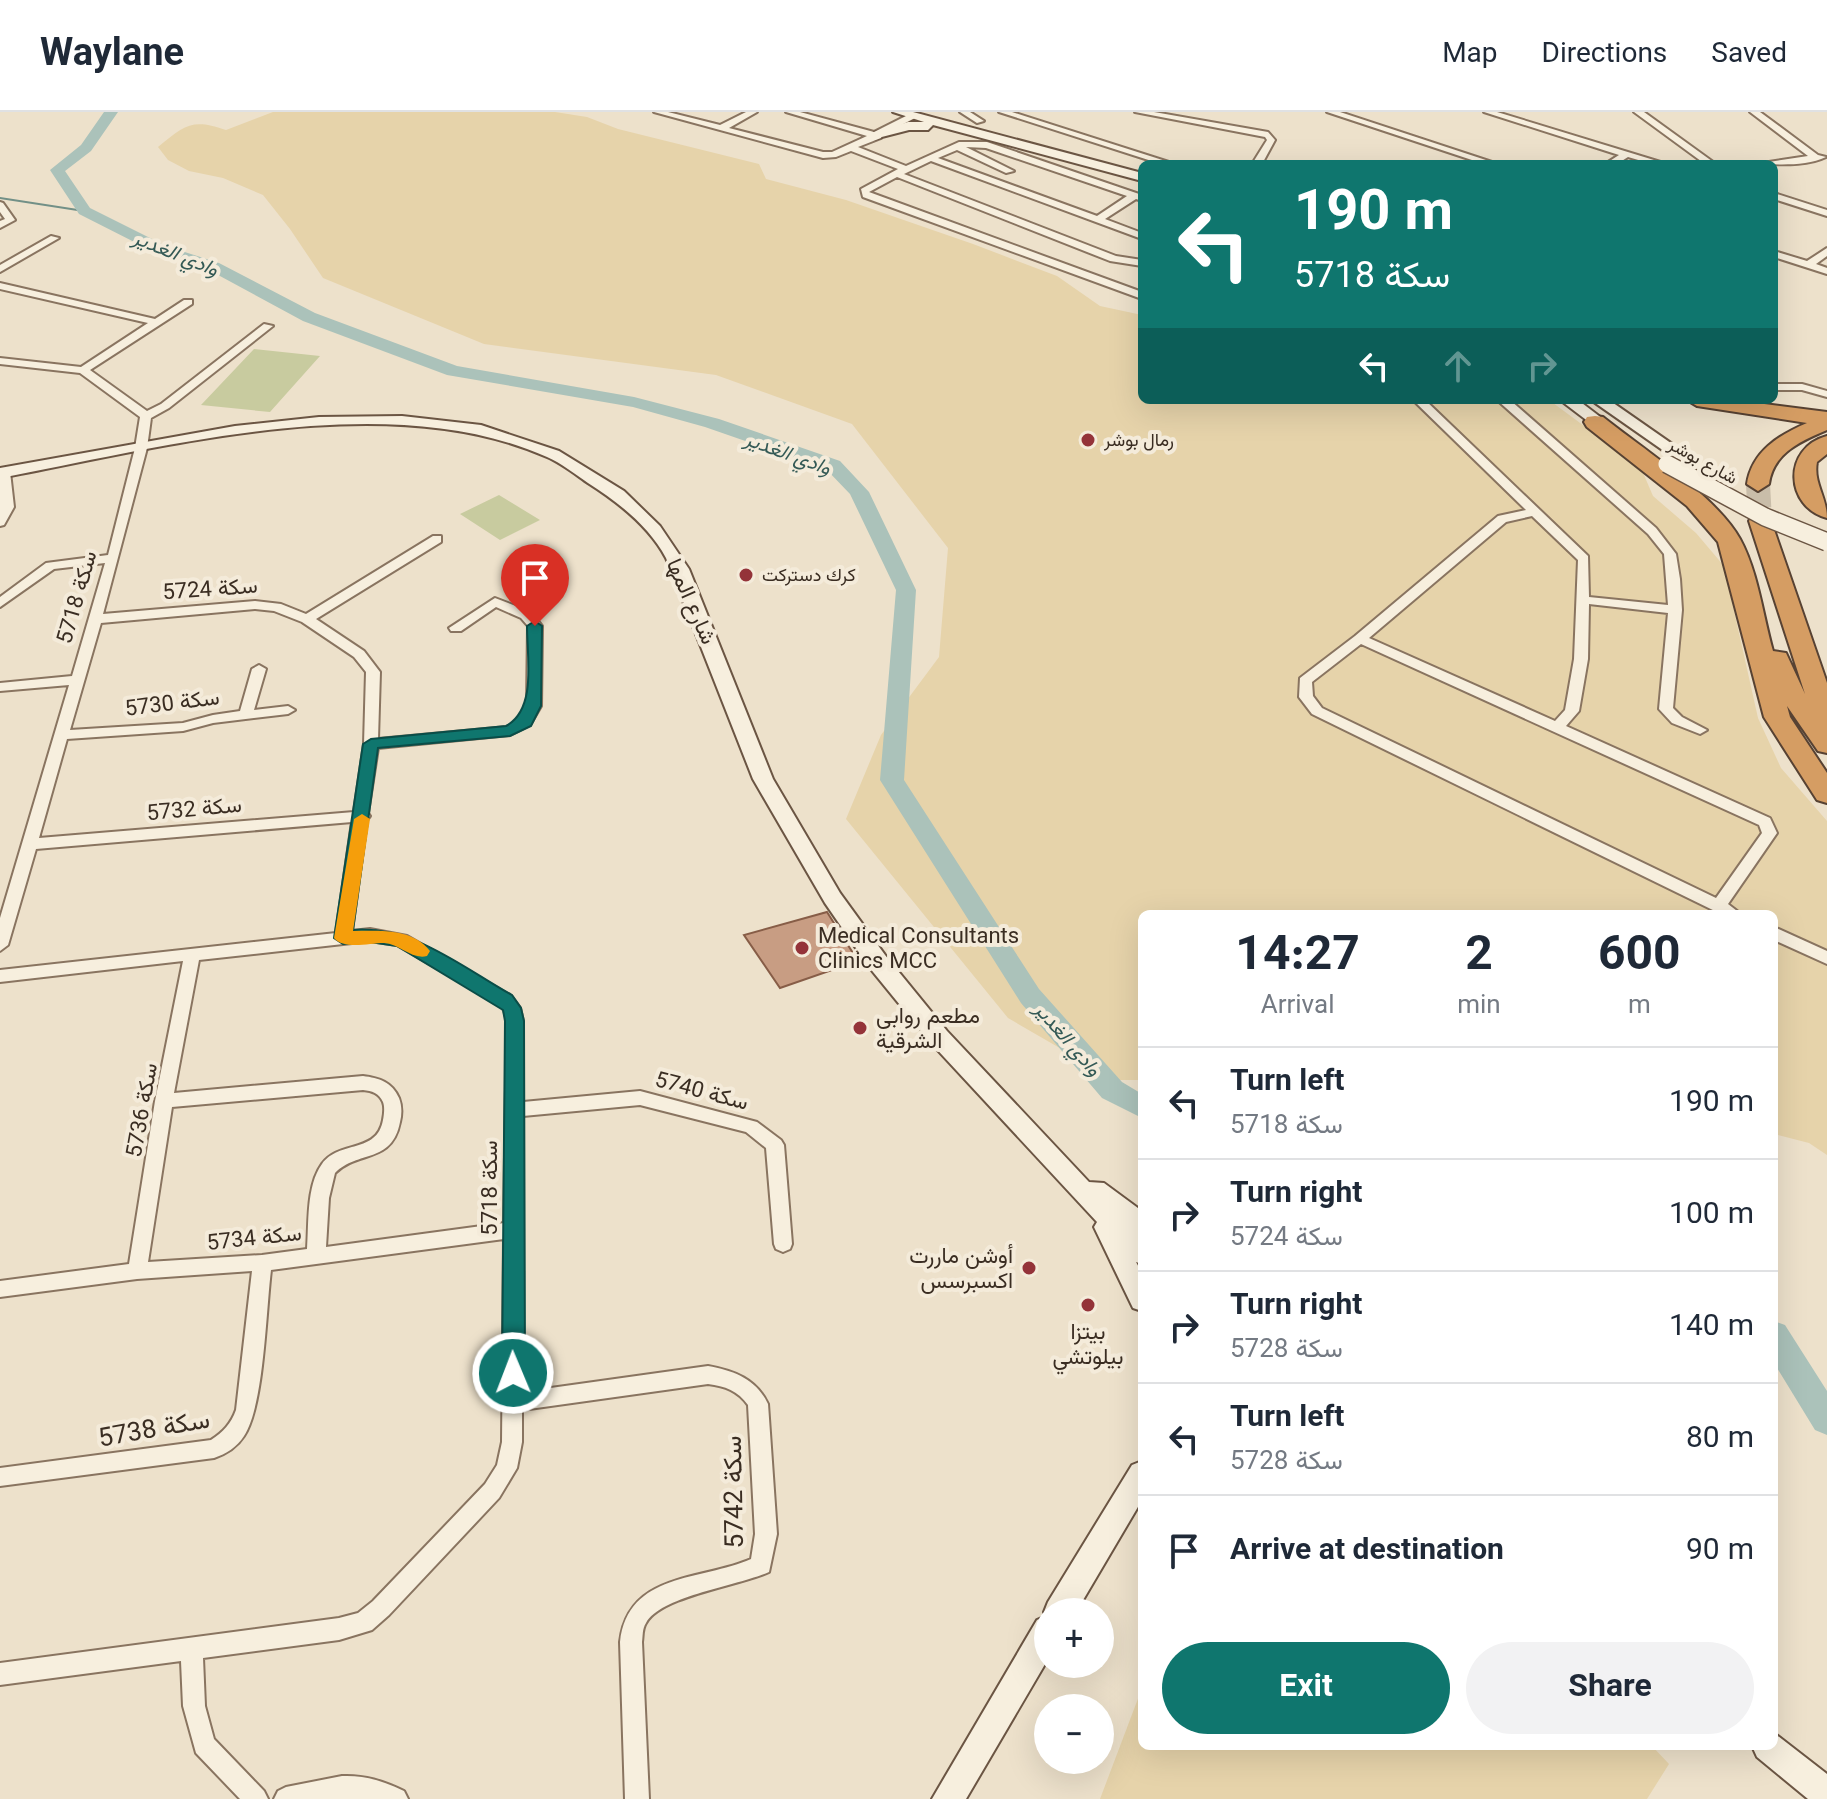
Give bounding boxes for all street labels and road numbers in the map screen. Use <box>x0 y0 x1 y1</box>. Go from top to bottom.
street label: شارع بوشر <box>1661 432 1742 493</box>
street label: سكة 5718 <box>48 547 108 648</box>
street label: شارع المها <box>655 553 724 651</box>
street label: سكة 5724 <box>161 570 259 611</box>
street label: سكة 5730 <box>123 681 222 728</box>
street label: سكة 5732 <box>145 789 243 832</box>
street label: سكة 5736 <box>118 1060 169 1160</box>
street label: سكة 5740 <box>651 1063 752 1122</box>
street label: سكة 5718 <box>474 1140 509 1236</box>
street label: سكة 5734 <box>205 1217 304 1262</box>
street label: سكة 5738 <box>95 1400 213 1460</box>
street label: سكة 5742 <box>714 1435 757 1549</box>

